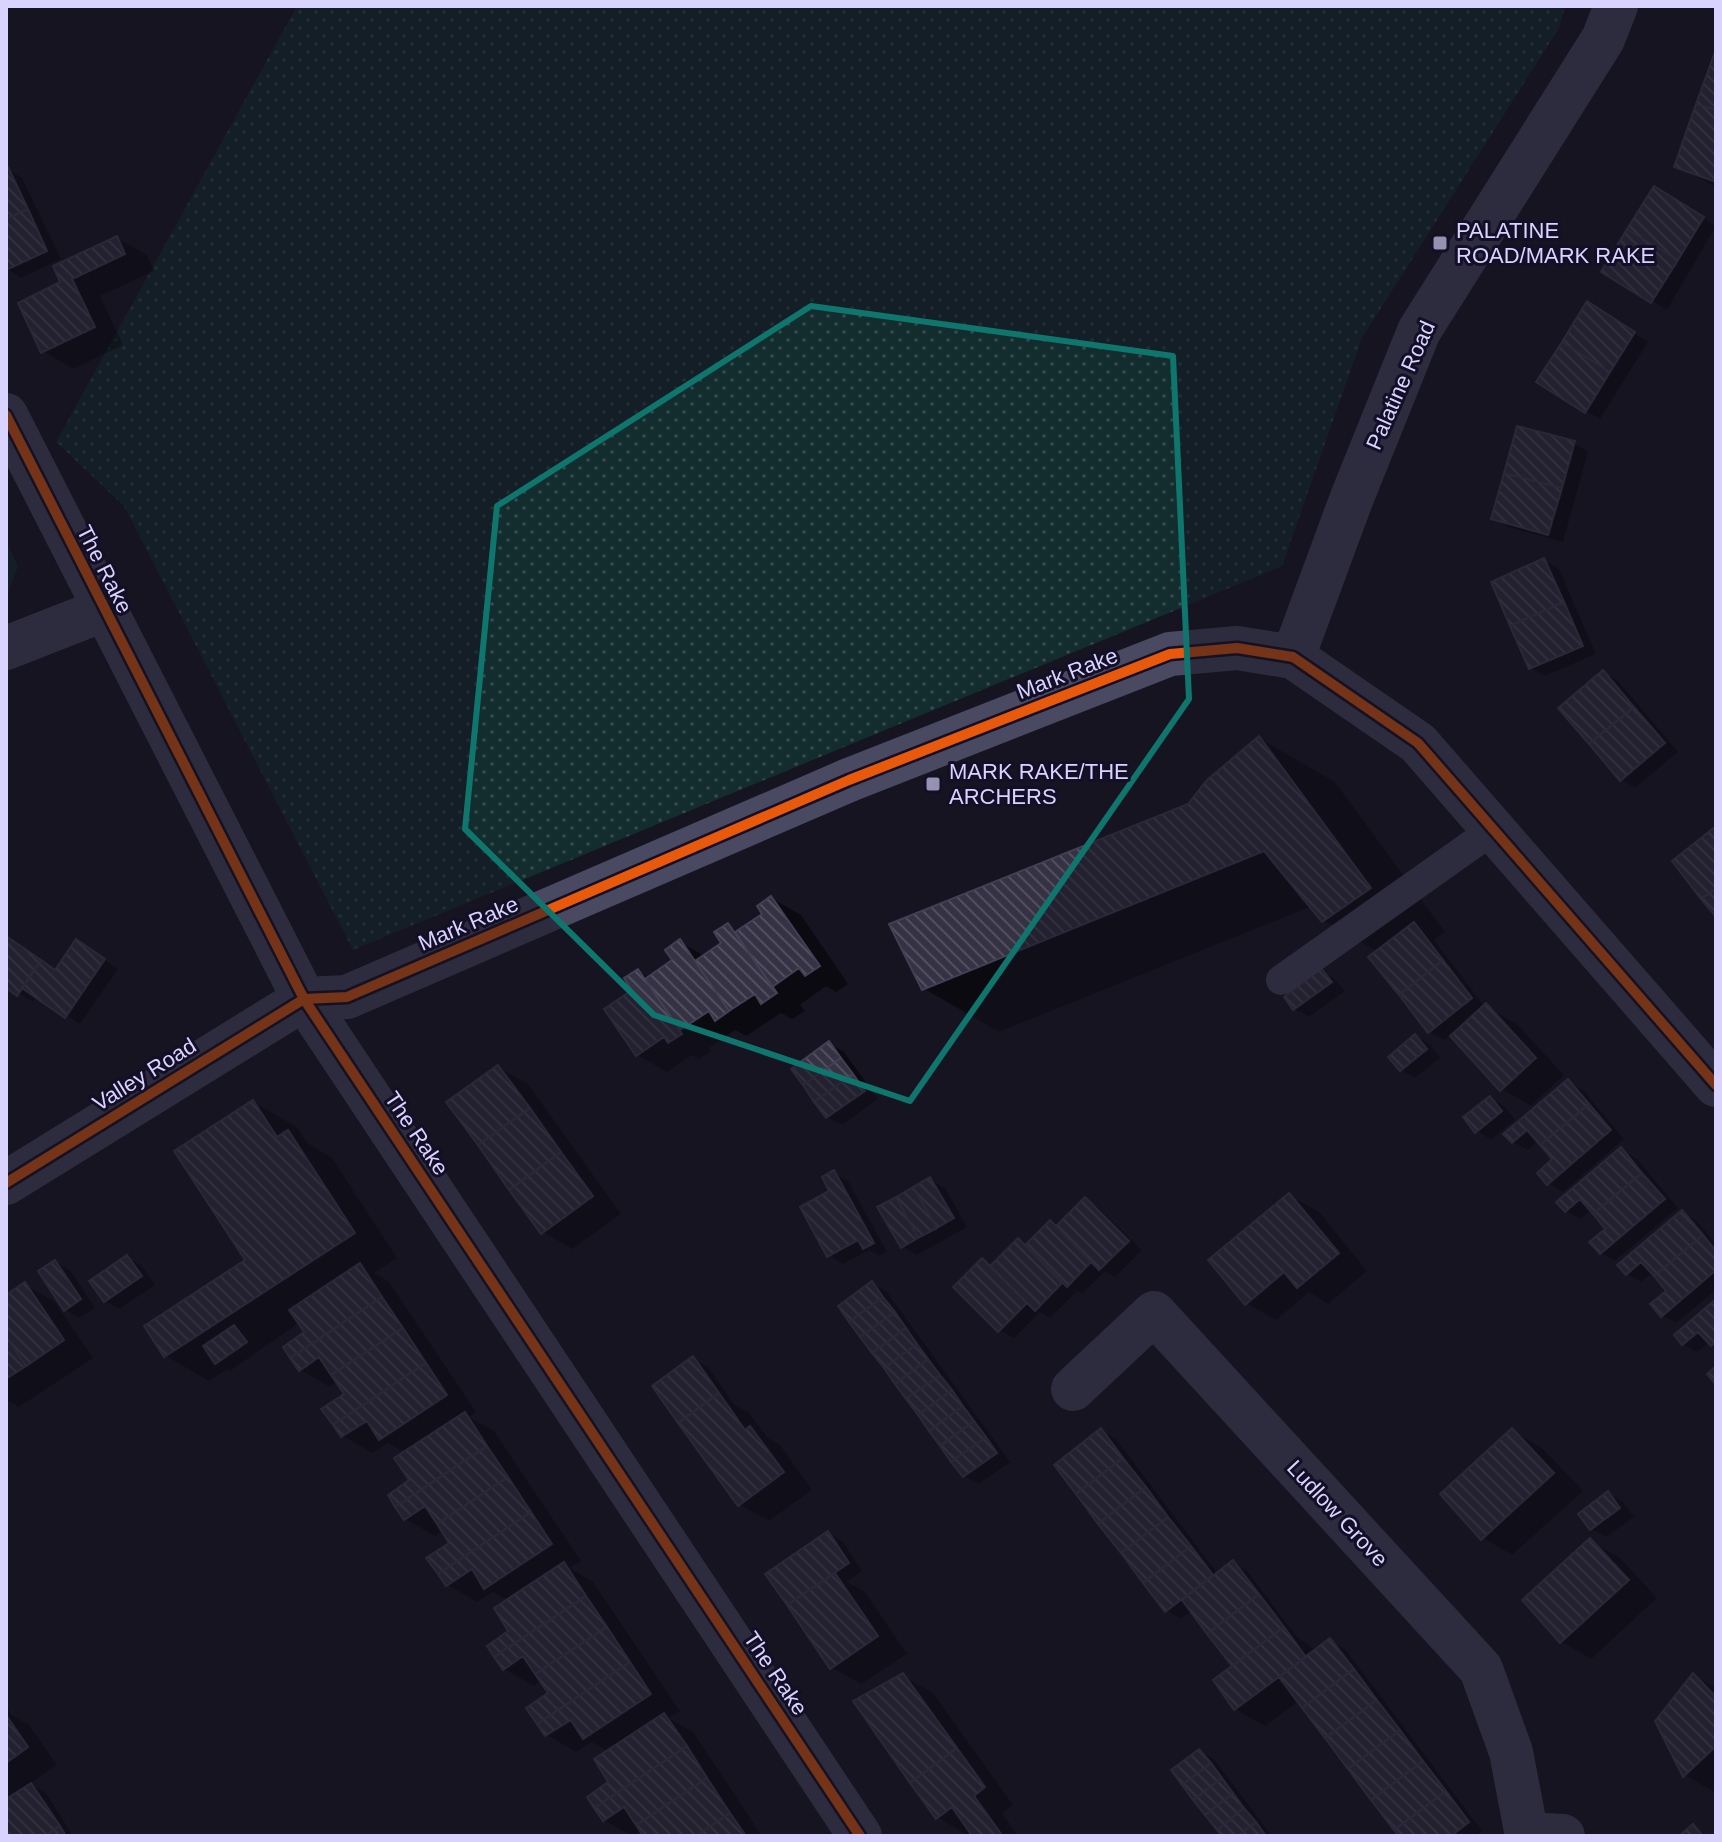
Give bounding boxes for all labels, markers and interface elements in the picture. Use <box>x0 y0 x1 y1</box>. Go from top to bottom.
place label: PALATINE ROAD/MARK RAKE <box>1456 218 1655 268</box>
marker: PALATINE ROAD/MARK RAKE <box>1431 234 1449 252</box>
street label: Palatine Road <box>1361 317 1440 453</box>
street label: The Rake <box>72 521 137 617</box>
street label: Mark Rake <box>1013 643 1121 704</box>
place label: MARK RAKE/THE ARCHERS <box>949 759 1129 809</box>
marker: MARK RAKE/THE ARCHERS <box>924 775 942 793</box>
street label: Mark Rake <box>414 891 522 956</box>
street label: Valley Road <box>88 1033 200 1116</box>
street label: The Rake <box>380 1087 454 1180</box>
street label: Ludlow Grove <box>1282 1455 1393 1572</box>
street label: The Rake <box>739 1627 813 1720</box>

